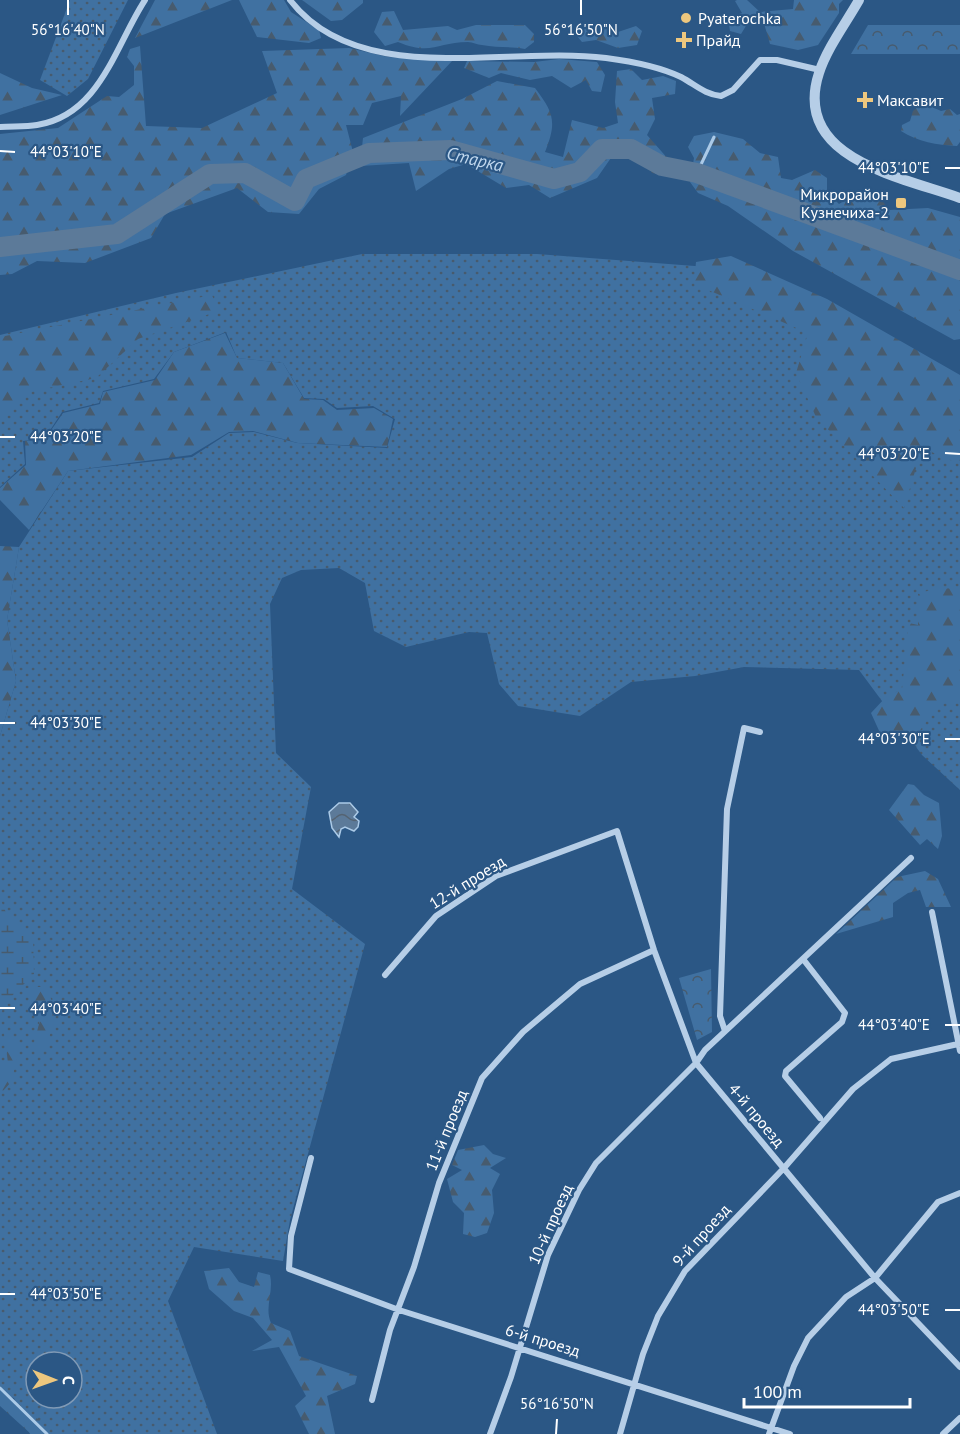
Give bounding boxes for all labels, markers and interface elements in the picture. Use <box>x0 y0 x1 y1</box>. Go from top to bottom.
place label: Pyaterochka <box>698 8 781 28</box>
marker: Pyaterochka <box>679 11 693 25</box>
text: 56°16'40"N <box>31 20 105 39</box>
text: 56°16'50"N <box>544 20 618 39</box>
place label: Прайд <box>696 30 741 50</box>
marker: Прайд <box>677 33 691 47</box>
place label: Максавит <box>877 90 944 110</box>
marker: Максавит <box>858 93 872 107</box>
water label: Старка <box>444 141 506 177</box>
text: 44°03'10"E <box>30 142 102 161</box>
text: 44°03'10"E <box>858 158 930 177</box>
place label: Микрорайон Кузнечиха-2 <box>800 184 889 222</box>
marker: Микрорайон Кузнечиха-2 <box>894 196 908 210</box>
text: 44°03'20"E <box>30 427 102 446</box>
text: 44°03'20"E <box>858 444 930 463</box>
text: 44°03'30"E <box>30 713 102 732</box>
text: 44°03'30"E <box>858 729 930 748</box>
street label: 12-й проезд <box>425 851 509 913</box>
text: 44°03'40"E <box>30 999 102 1018</box>
text: 44°03'40"E <box>858 1015 930 1034</box>
street label: 4-й проезд <box>725 1079 790 1151</box>
street label: 11-й проезд <box>421 1086 471 1174</box>
street label: 10-й проезд <box>523 1180 577 1267</box>
street label: 9-й проезд <box>668 1199 734 1270</box>
text: 44°03'50"E <box>30 1284 102 1303</box>
text: 44°03'50"E <box>858 1300 930 1319</box>
street label: 6-й проезд <box>503 1319 583 1361</box>
north arrow <box>24 1350 84 1410</box>
scale bar <box>744 1371 910 1409</box>
text: С <box>59 1376 79 1385</box>
text: 100 m <box>753 1380 802 1403</box>
text: 56°16'50"N <box>520 1394 594 1413</box>

